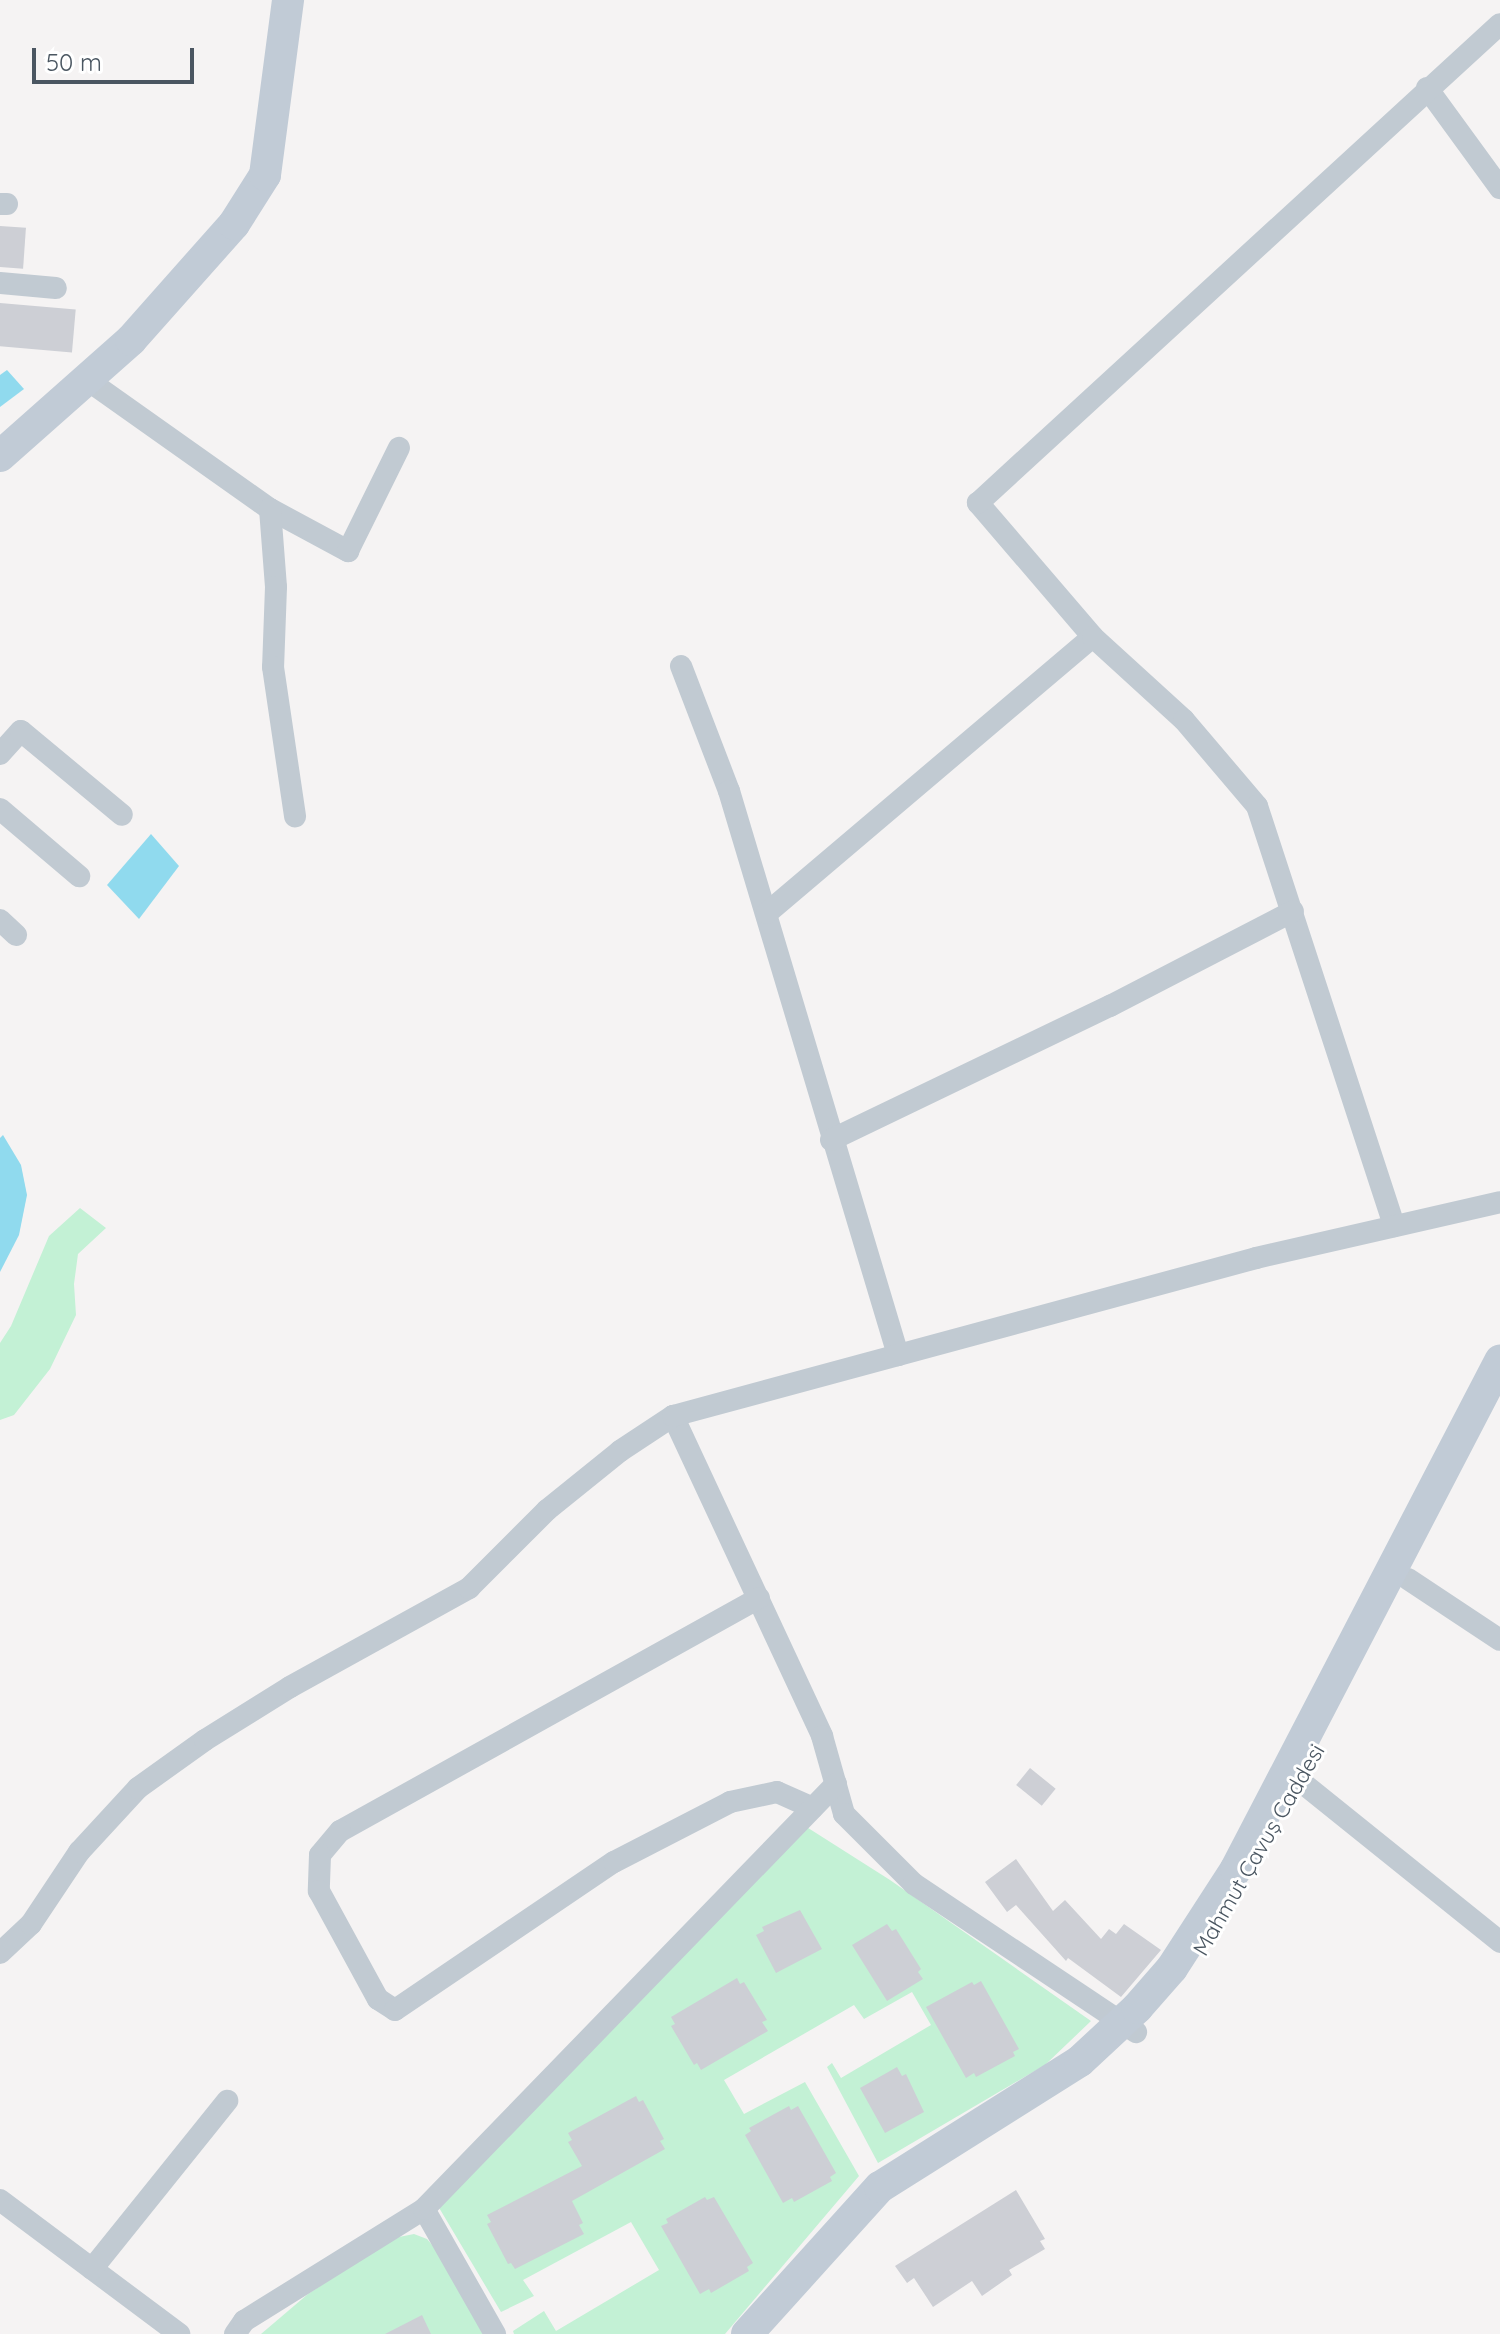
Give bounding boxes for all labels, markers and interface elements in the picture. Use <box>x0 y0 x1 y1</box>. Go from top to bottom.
scale bar <box>36 32 198 82</box>
text: 50 m <box>46 47 102 77</box>
street label: Mahmut Çavuş Caddesi <box>1188 1740 1330 1960</box>

